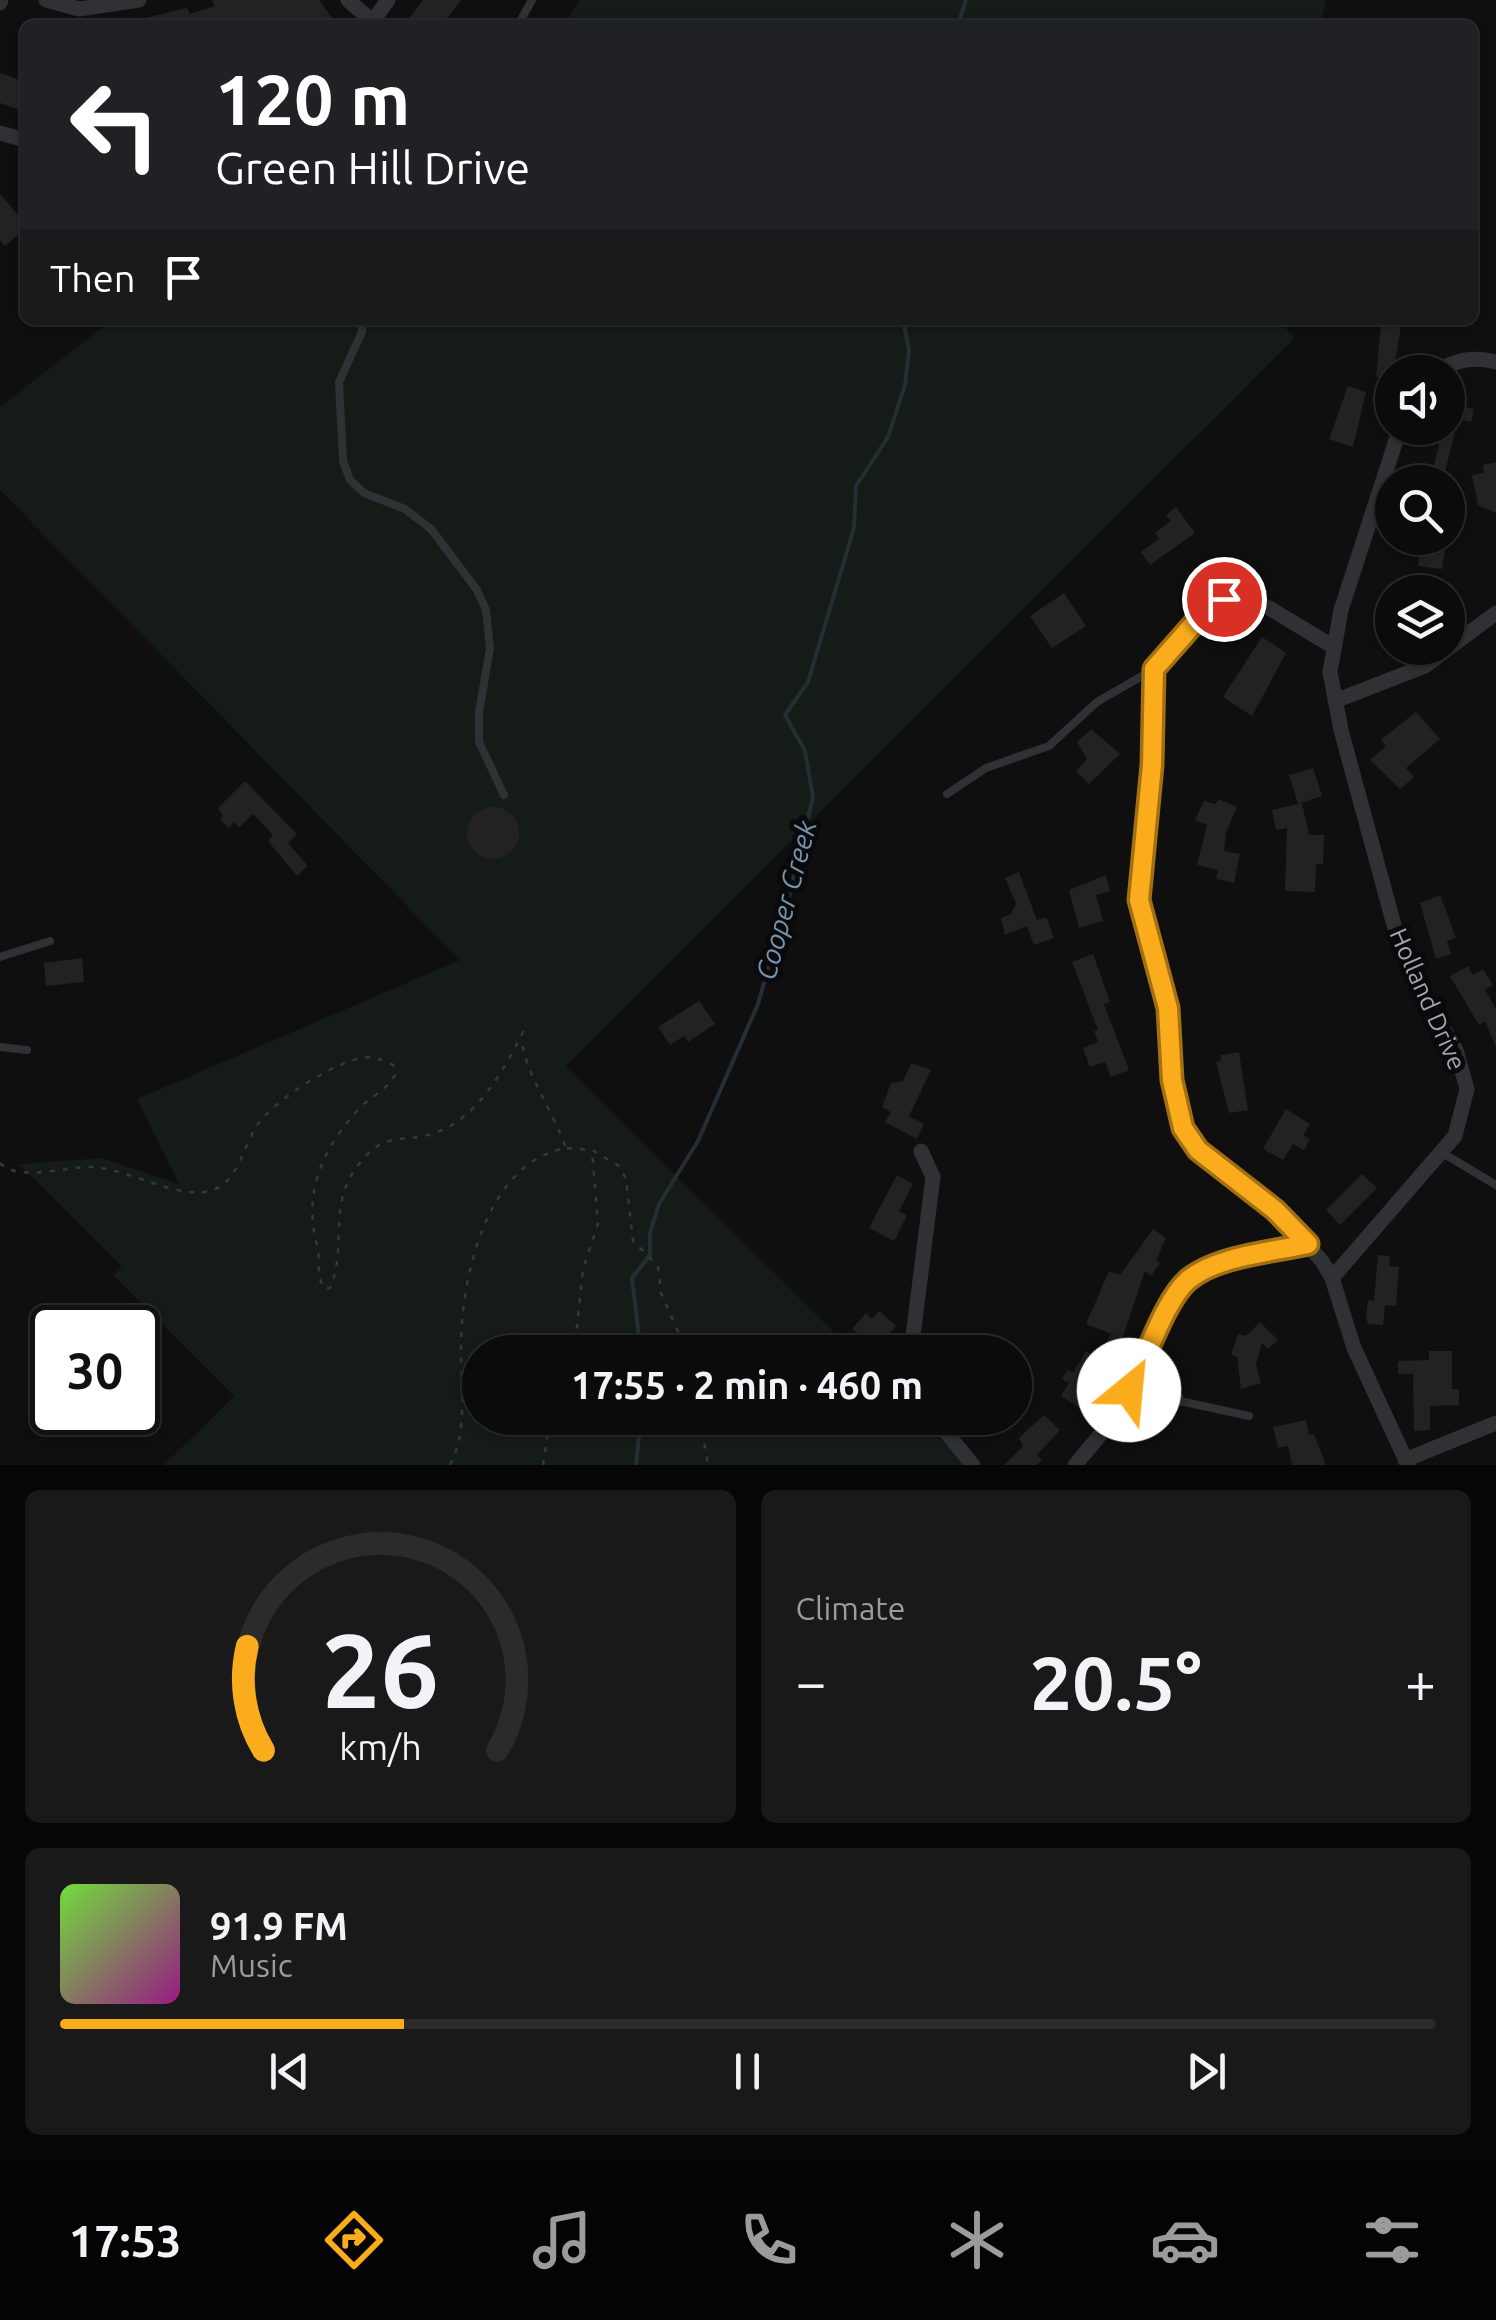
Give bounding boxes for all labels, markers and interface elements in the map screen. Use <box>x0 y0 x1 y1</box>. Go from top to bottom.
icon: left <box>50 60 180 190</box>
text: 120 m <box>215 60 410 138</box>
text: Green Hill Drive <box>215 142 530 193</box>
icon: arrive <box>156 250 211 305</box>
text: Then <box>50 257 136 299</box>
map controls <box>1375 355 1465 665</box>
button: sound <box>1375 355 1465 445</box>
button: search <box>1375 465 1465 555</box>
pin <box>1182 557 1267 642</box>
icon: arrive <box>1197 572 1252 627</box>
button: layers <box>1375 575 1465 665</box>
water label: Cooper Creek <box>749 816 822 983</box>
street label: Holland Drive <box>1384 924 1472 1074</box>
speed limit sign: 30 <box>30 1305 160 1435</box>
position arrow <box>1077 1338 1181 1442</box>
text: 17:55 · 2 min · 460 m <box>571 1364 923 1406</box>
text: Climate <box>796 1590 906 1626</box>
text: 26 <box>322 1611 439 1728</box>
text: 20.5° <box>1030 1640 1202 1724</box>
text: − <box>796 1651 827 1712</box>
text: + <box>1405 1651 1436 1712</box>
text: km/h <box>339 1727 422 1767</box>
text: 91.9 FM <box>210 1905 348 1947</box>
text: Music <box>210 1947 293 1983</box>
icon: previous <box>262 2044 317 2099</box>
icon: pause <box>720 2044 775 2099</box>
icon: next <box>1179 2044 1234 2099</box>
icon: directions <box>319 2205 389 2275</box>
icon: music <box>527 2205 597 2275</box>
icon: phone <box>734 2205 804 2275</box>
icon: climate <box>942 2205 1012 2275</box>
icon: car <box>1150 2205 1220 2275</box>
icon: filters <box>1357 2205 1427 2275</box>
text: 17:53 <box>69 2215 181 2266</box>

